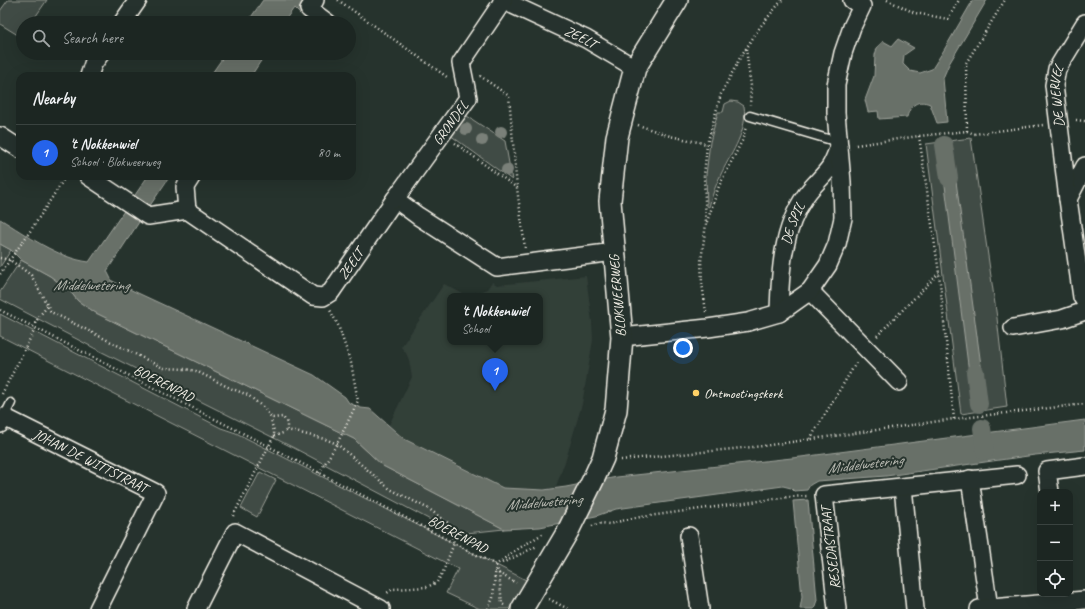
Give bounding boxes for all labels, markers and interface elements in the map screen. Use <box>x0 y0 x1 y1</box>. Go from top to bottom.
search box <box>16 16 356 60</box>
street label: ZEELT <box>562 22 603 54</box>
icon: search <box>30 27 52 49</box>
text: Search here <box>62 29 123 48</box>
street label: DE WERVEL <box>1046 61 1068 128</box>
text: Nearby <box>32 88 75 109</box>
street label: GRONDEL <box>429 98 472 148</box>
text: 't Nokkenwiel <box>70 135 137 154</box>
text: 1 <box>42 145 48 161</box>
text: 80 m <box>318 145 340 161</box>
text: School · Blokweerweg <box>70 154 161 170</box>
street label: DE SPIL <box>778 199 809 246</box>
street label: ZEELT <box>334 242 369 283</box>
street label: BLOKWEERWEG <box>605 252 630 338</box>
water label: Middelwetering <box>53 276 132 295</box>
popup <box>447 293 543 345</box>
text: 't Nokkenwiel <box>462 302 528 321</box>
text: School <box>462 321 490 337</box>
your location <box>673 338 693 358</box>
pin: 1 <box>482 358 508 391</box>
street label: BOERENPAD <box>131 361 197 406</box>
place label: Ontmoetingskerk <box>704 385 784 402</box>
marker: Ontmoetingskerk <box>691 388 701 398</box>
street label: JOHAN DE WITTSTRAAT <box>30 425 153 498</box>
water label: Middelwetering <box>826 450 906 479</box>
map controls <box>1037 489 1073 597</box>
button: + <box>1037 489 1073 525</box>
water label: Middelwetering <box>506 490 585 515</box>
street label: RESEDASTRAAT <box>817 502 844 590</box>
street label: BOERENPAD <box>425 512 491 558</box>
button: − <box>1037 525 1073 561</box>
button: locate <box>1037 561 1073 597</box>

